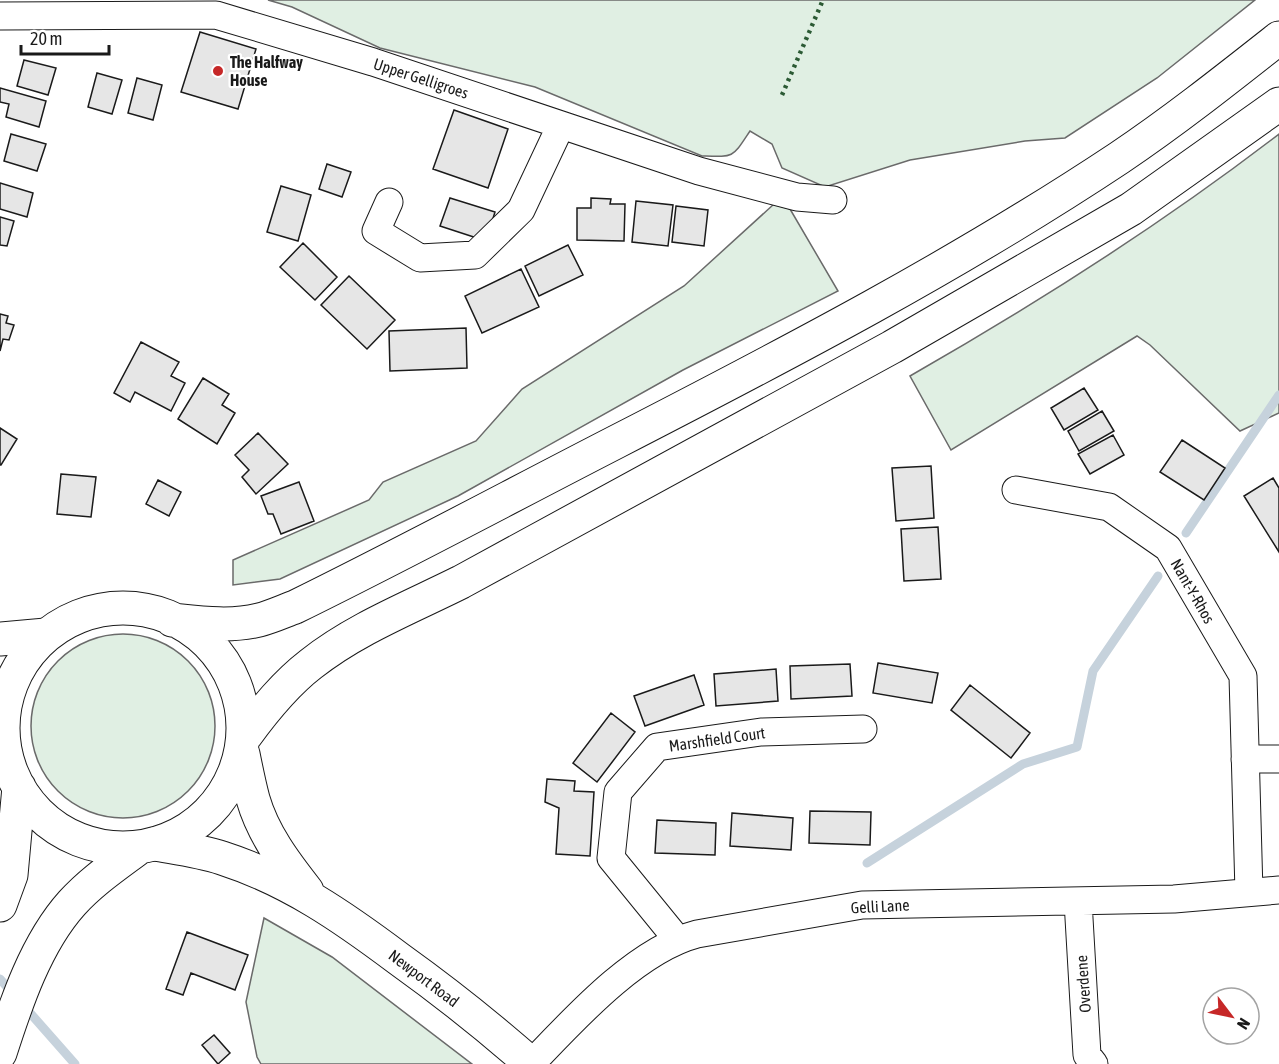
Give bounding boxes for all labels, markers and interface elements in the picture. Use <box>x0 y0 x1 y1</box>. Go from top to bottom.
scale bar <box>21 18 110 56</box>
text: 20 m <box>30 28 62 49</box>
place label: The Halfway House <box>230 53 303 89</box>
street label: Upper Gelligroes <box>371 54 471 103</box>
marker: The Halfway House <box>211 64 225 78</box>
street label: Nant-Y-Rhos <box>1167 556 1219 627</box>
street label: Marshfield Court <box>668 723 767 755</box>
street label: Gelli Lane <box>850 895 910 917</box>
street label: Newport Road <box>385 946 463 1011</box>
street label: Overdene <box>1072 955 1094 1013</box>
north arrow <box>1201 986 1261 1046</box>
text: N <box>1234 1015 1254 1033</box>

